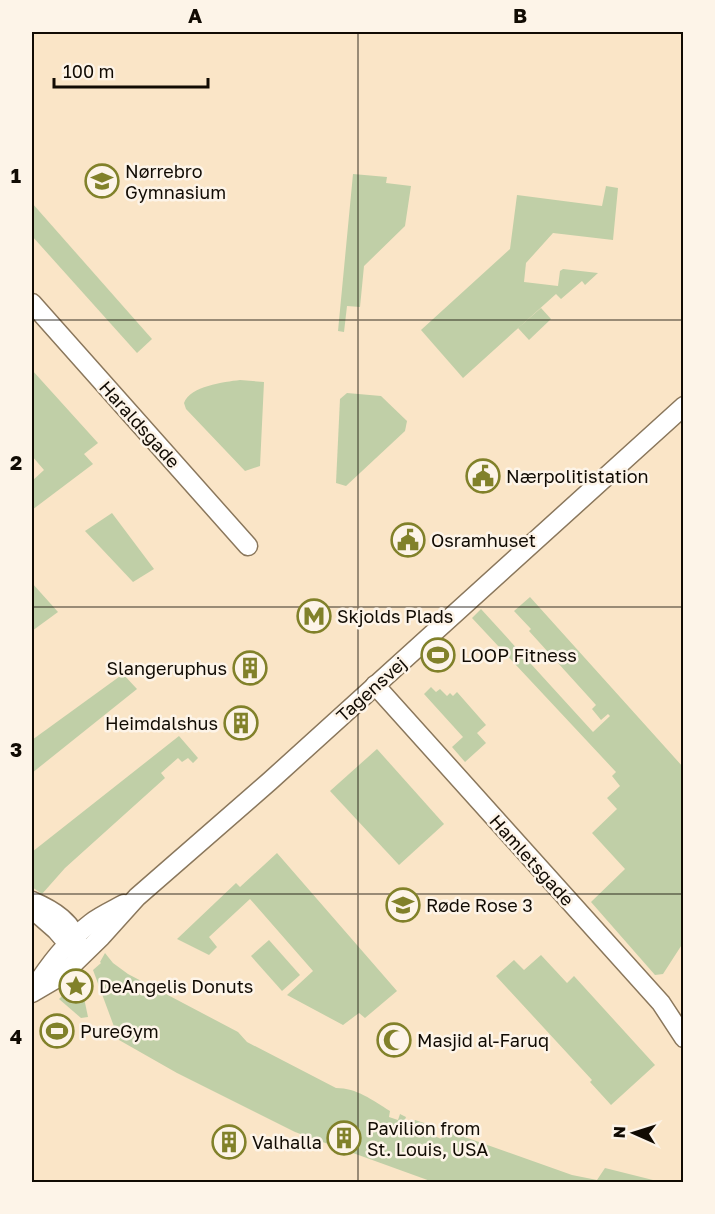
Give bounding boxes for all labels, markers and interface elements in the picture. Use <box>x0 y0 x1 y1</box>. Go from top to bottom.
text: A <box>188 3 202 27</box>
text: B <box>513 3 527 27</box>
scale bar <box>54 51 208 89</box>
text: 100 m <box>63 60 114 82</box>
place label: Nørrebro Gymnasium <box>125 160 226 203</box>
text: 1 <box>11 163 21 187</box>
school or university icon: Nørrebro Gymnasium <box>84 163 120 199</box>
street label: Haraldsgade <box>95 376 185 472</box>
text: 2 <box>10 450 22 474</box>
public building icon: Nærpolitistation <box>465 458 501 494</box>
place label: Nærpolitistation <box>506 465 649 487</box>
public building icon: Osramhuset <box>390 522 426 558</box>
place label: Osramhuset <box>431 529 536 551</box>
metro station icon: Skjolds Plads <box>296 598 332 634</box>
place label: Skjolds Plads <box>337 605 453 627</box>
sports icon: LOOP Fitness <box>420 637 456 673</box>
place label: LOOP Fitness <box>461 644 577 666</box>
building icon: Slangeruphus <box>232 650 268 686</box>
street label: Tagensvej <box>331 652 411 726</box>
place label: Slangeruphus <box>106 657 227 679</box>
building icon: Heimdalshus <box>223 705 259 741</box>
place label: Heimdalshus <box>105 712 218 734</box>
text: 3 <box>10 737 22 761</box>
street label: Hamletsgade <box>485 810 579 910</box>
school or university icon: Røde Rose 3 <box>385 887 421 923</box>
place label: Røde Rose 3 <box>426 894 533 916</box>
place icon: DeAngelis Donuts <box>58 968 94 1004</box>
place label: DeAngelis Donuts <box>99 975 253 997</box>
sports icon: PureGym <box>39 1013 75 1049</box>
place label: PureGym <box>80 1020 159 1042</box>
mosque icon: Masjid al-Faruq <box>376 1022 412 1058</box>
text: 4 <box>10 1024 22 1048</box>
place label: Masjid al-Faruq <box>417 1029 549 1051</box>
north arrow <box>604 1103 664 1163</box>
place label: Pavilion from St. Louis, USA <box>367 1117 488 1160</box>
building icon: Pavilion from St. Louis, USA <box>326 1120 362 1156</box>
building icon: Valhalla <box>211 1124 247 1160</box>
text: N <box>609 1126 629 1139</box>
place label: Valhalla <box>252 1131 322 1153</box>

